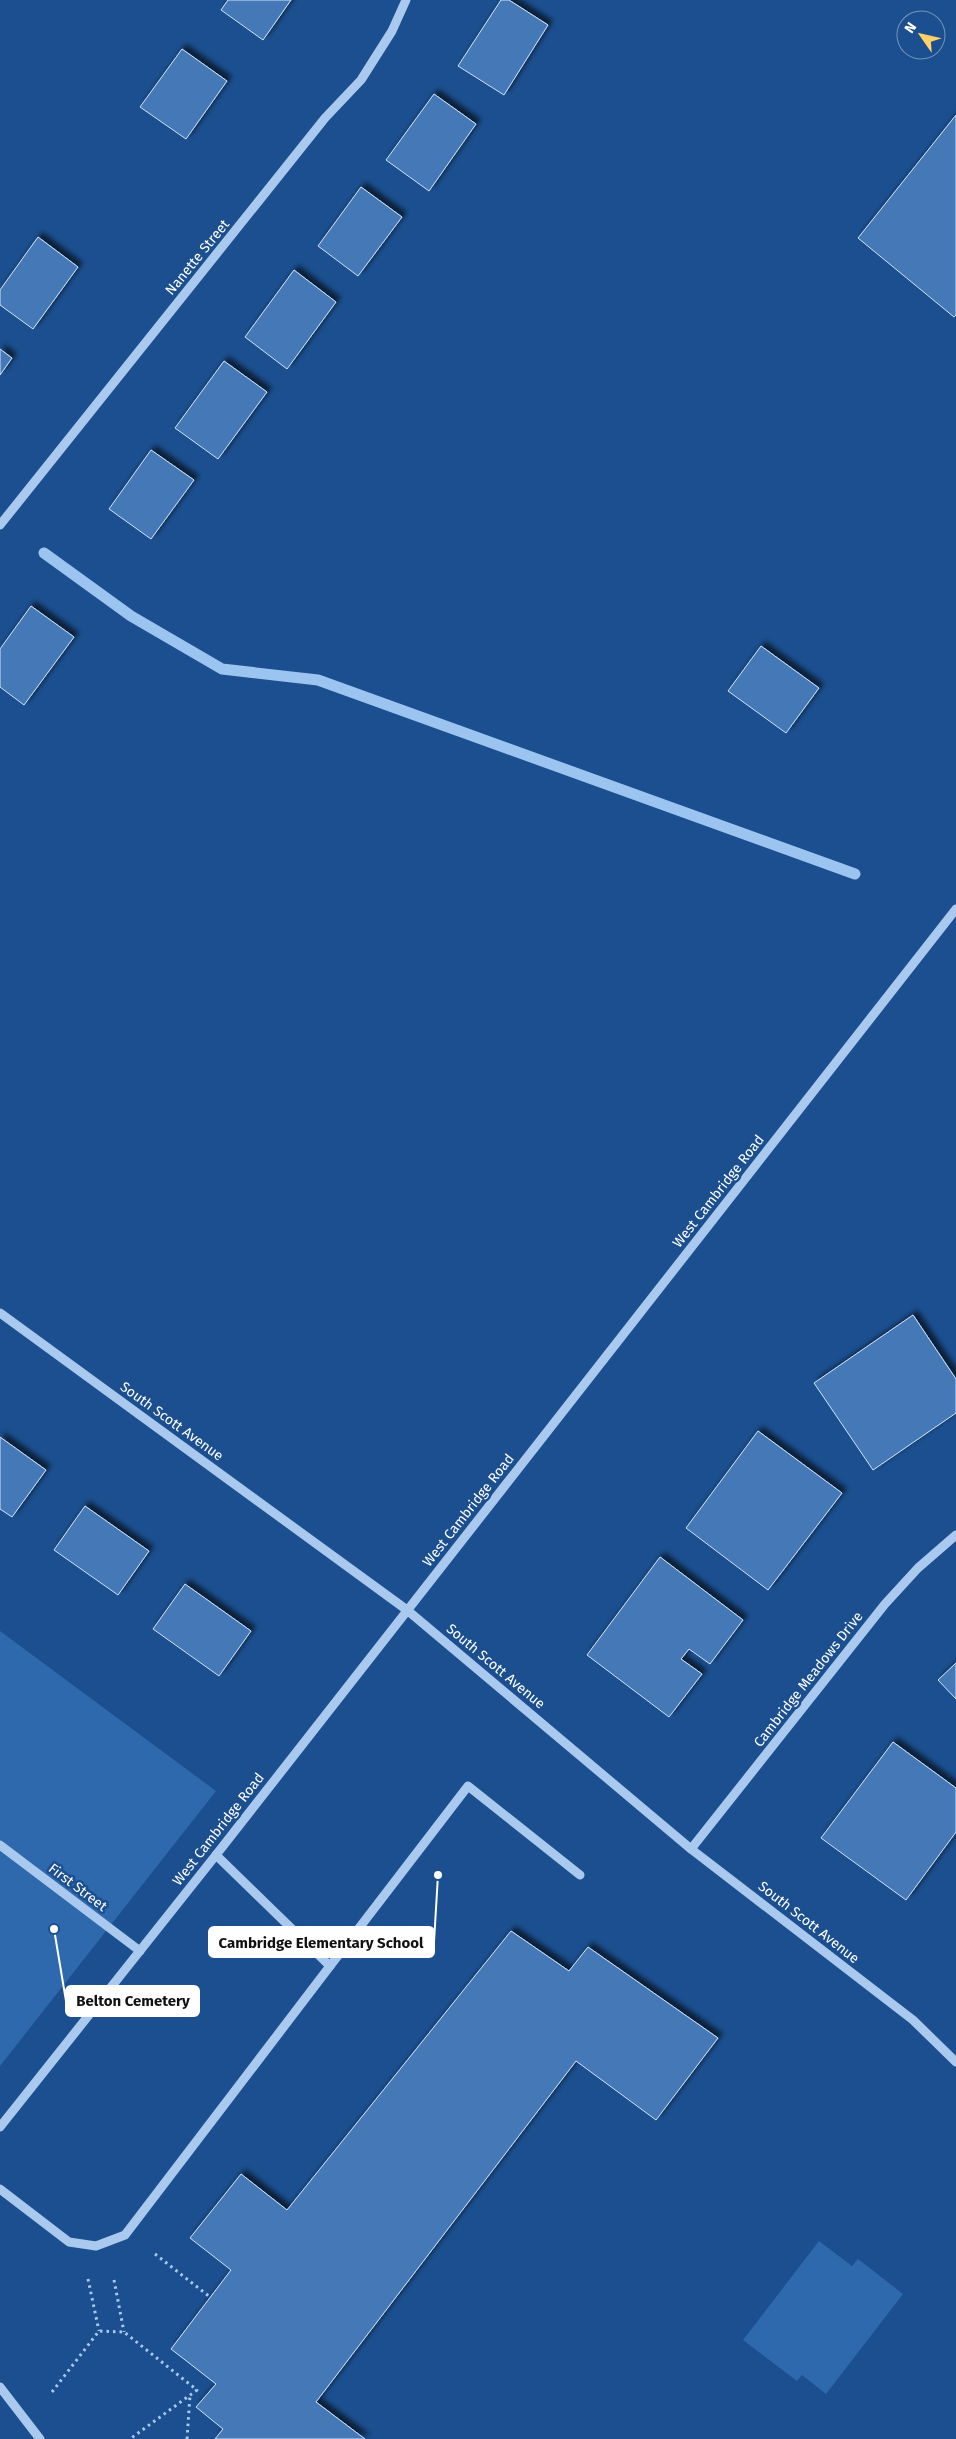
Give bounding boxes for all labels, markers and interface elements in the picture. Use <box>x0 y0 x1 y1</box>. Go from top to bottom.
north arrow <box>896 10 946 60</box>
text: N <box>901 19 920 37</box>
street label: Nanette Street <box>162 215 234 299</box>
street label: West Cambridge Road <box>669 1132 768 1251</box>
street label: South Scott Avenue <box>117 1378 227 1465</box>
street label: West Cambridge Road <box>419 1451 518 1570</box>
street label: Cambridge Meadows Drive <box>750 1608 867 1751</box>
street label: South Scott Avenue <box>443 1620 548 1713</box>
street label: West Cambridge Road <box>169 1770 268 1889</box>
street label: First Street <box>45 1860 111 1915</box>
street label: South Scott Avenue <box>755 1878 863 1967</box>
callout: Cambridge Elementary School <box>209 1927 434 1957</box>
text: Cambridge Elementary School <box>219 1934 424 1952</box>
callout: Belton Cemetery <box>66 1986 199 2016</box>
text: Belton Cemetery <box>76 1992 190 2010</box>

